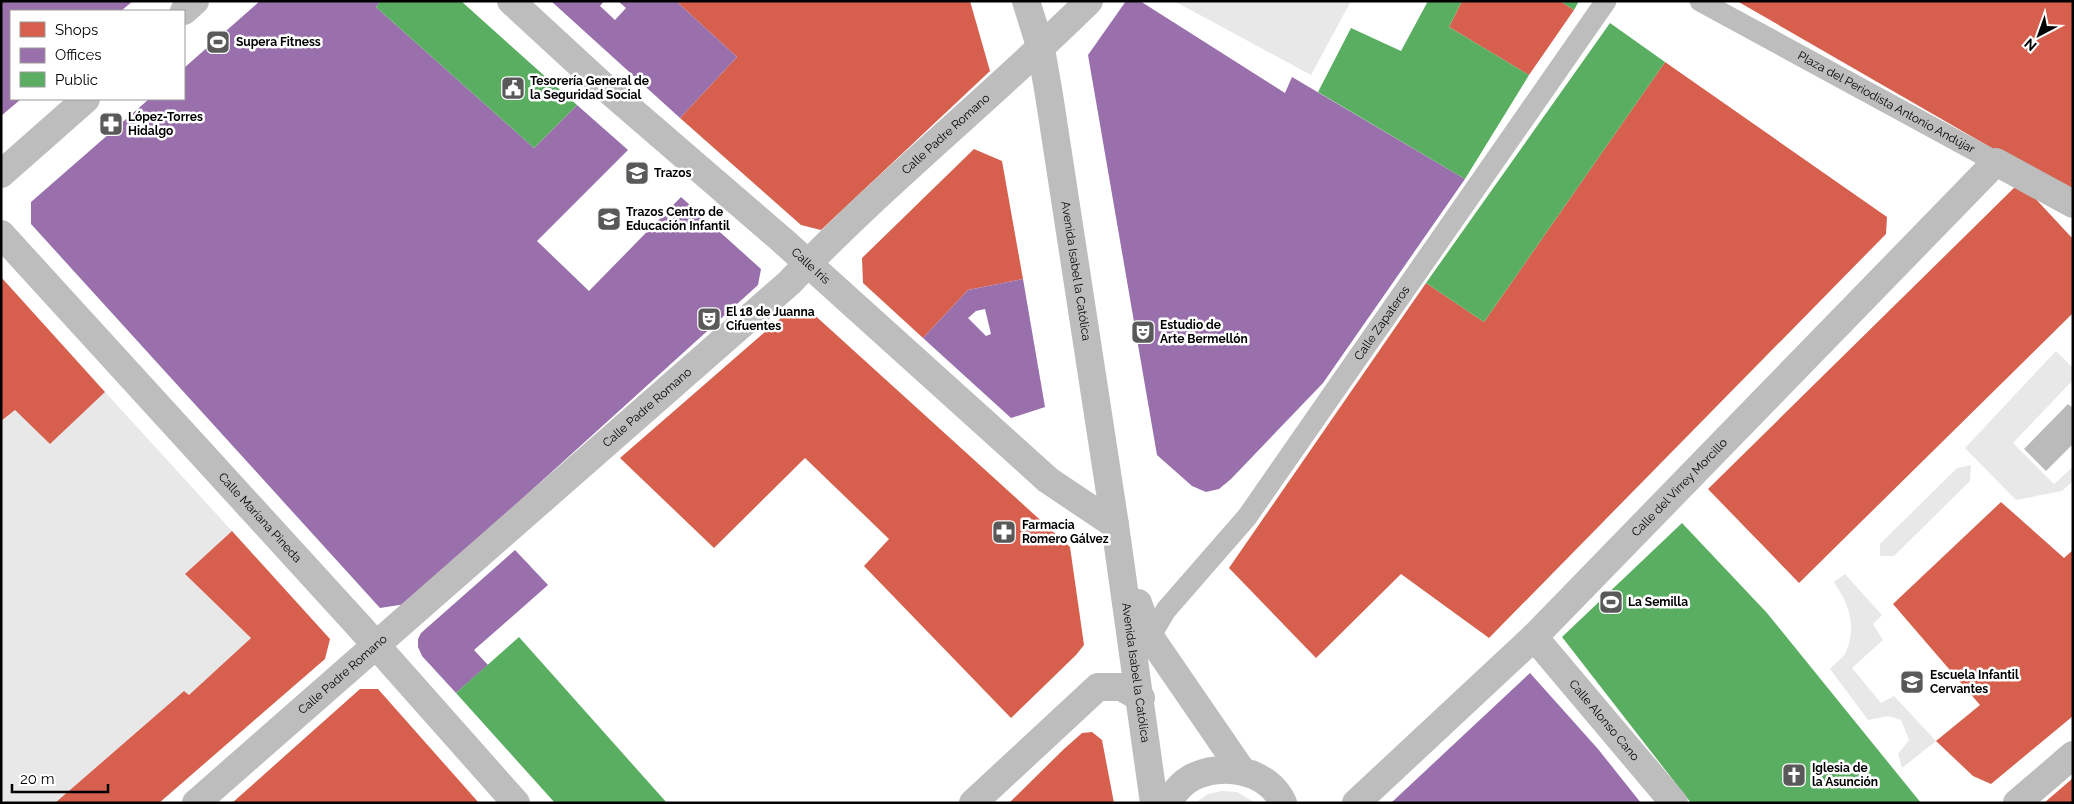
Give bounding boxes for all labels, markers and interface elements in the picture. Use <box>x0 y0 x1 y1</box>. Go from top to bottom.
legend <box>10 10 185 100</box>
north arrow <box>2014 10 2064 60</box>
text: Shops <box>55 21 98 39</box>
sports icon: Supera Fitness <box>205 29 231 55</box>
place label: Supera Fitness <box>236 35 321 49</box>
text: N <box>2021 35 2040 54</box>
text: Offices <box>55 46 102 64</box>
street label: Plaza del Periodista Antonio Andújar <box>1795 48 1978 157</box>
text: Public <box>55 71 98 89</box>
place label: Tesorería General de la Seguridad Social <box>530 74 649 102</box>
public building icon: Tesorería General de la Seguridad Social <box>500 75 526 101</box>
street label: Calle Padre Romano <box>899 91 992 177</box>
place label: López-Torres Hidalgo <box>128 110 203 138</box>
pharmacy icon: López-Torres Hidalgo <box>98 111 124 137</box>
school or university icon: Trazos <box>624 160 650 186</box>
place label: Trazos <box>654 166 691 180</box>
street label: Avenida Isabel la Católica <box>1058 200 1094 342</box>
place label: Trazos Centro de Educación Infantil <box>626 205 730 233</box>
school or university icon: Trazos Centro de Educación Infantil <box>596 206 622 232</box>
street label: Calle Iris <box>789 245 833 287</box>
street label: Calle Zapateros <box>1351 283 1413 363</box>
place label: El 18 de Juanna Cifuentes <box>726 305 815 333</box>
theatre icon: El 18 de Juanna Cifuentes <box>696 306 722 332</box>
place label: Estudio de Arte Bermellón <box>1160 318 1248 346</box>
theatre icon: Estudio de Arte Bermellón <box>1130 319 1156 345</box>
street label: Calle Padre Romano <box>600 365 694 450</box>
street label: Calle del Virrey Morcillo <box>1629 436 1730 539</box>
street label: Calle Mariana Pineda <box>215 470 304 565</box>
place label: Farmacia Romero Gálvez <box>1022 518 1109 546</box>
pharmacy icon: Farmacia Romero Gálvez <box>991 519 1017 545</box>
sports icon: La Semilla <box>1598 589 1624 615</box>
place label: La Semilla <box>1628 595 1688 609</box>
street label: Avenida Isabel la Católica <box>1119 602 1152 743</box>
street label: Calle Padre Romano <box>295 632 390 717</box>
place label: Escuela Infantil Cervantes <box>1930 668 2019 696</box>
school or university icon: Escuela Infantil Cervantes <box>1899 669 1925 695</box>
street label: Calle Alonso Cano <box>1566 677 1642 764</box>
place label: Iglesia de la Asunción <box>1812 761 1878 789</box>
scale bar <box>12 762 109 794</box>
church icon: Iglesia de la Asunción <box>1781 762 1807 788</box>
text: 20 m <box>20 770 55 788</box>

